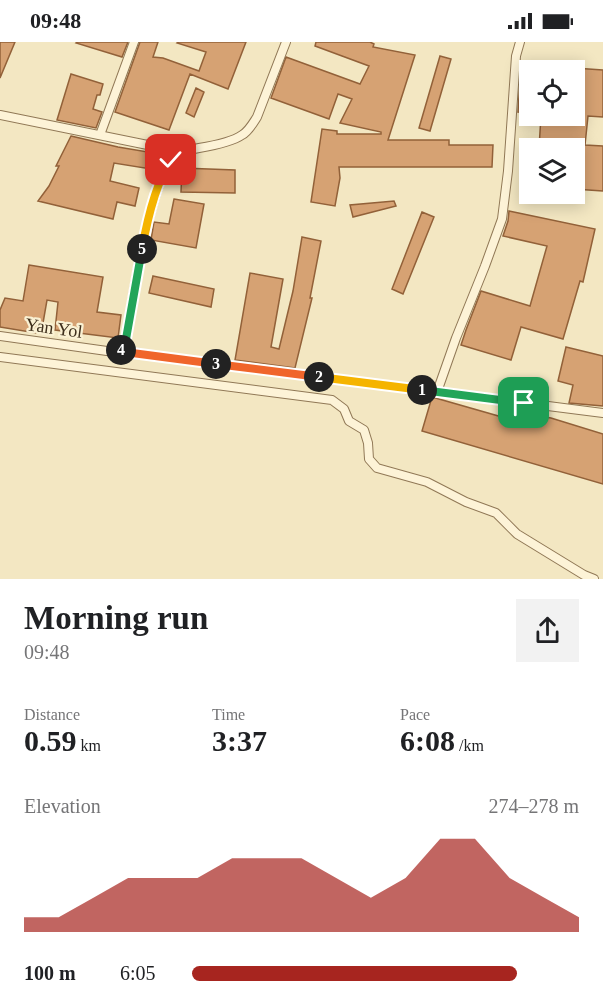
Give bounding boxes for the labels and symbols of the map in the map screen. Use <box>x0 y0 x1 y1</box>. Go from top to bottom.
pin <box>145 134 196 185</box>
pin: 5 <box>127 234 157 264</box>
street label: Yan Yol <box>24 314 84 342</box>
pin: 4 <box>106 335 136 365</box>
pin: 3 <box>201 349 231 379</box>
pin: 2 <box>304 362 334 392</box>
pin: 1 <box>407 375 437 405</box>
pin <box>498 377 549 428</box>

